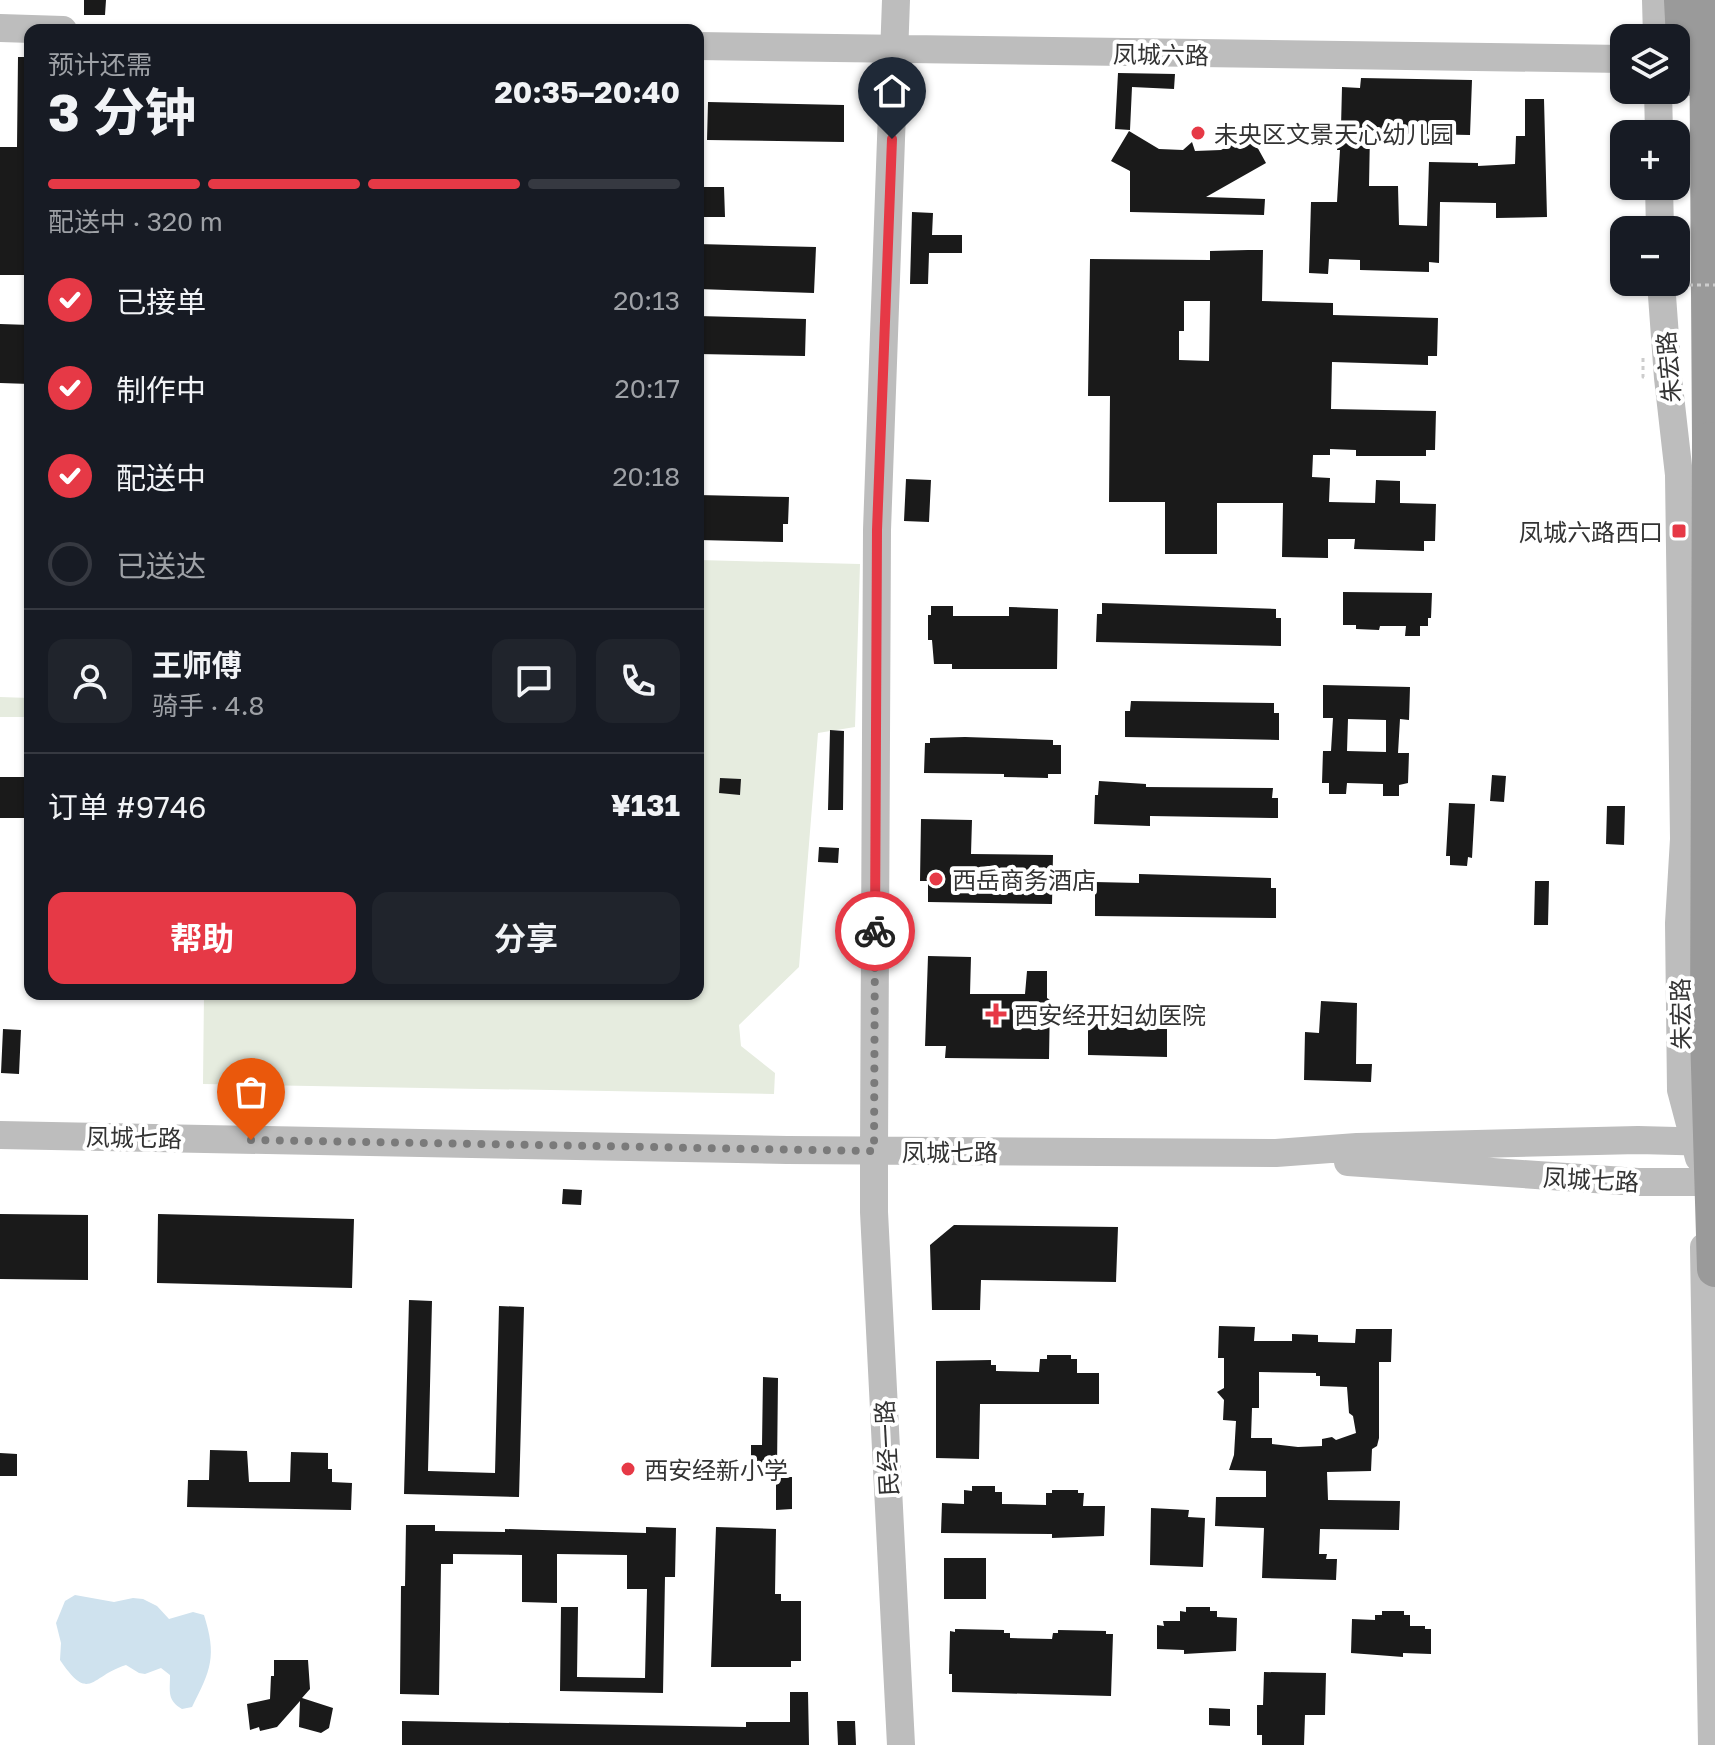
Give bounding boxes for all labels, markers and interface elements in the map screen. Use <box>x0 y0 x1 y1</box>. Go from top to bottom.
map controls <box>1610 24 1690 296</box>
button: layers <box>1610 24 1690 104</box>
street label: 凤城六路 <box>1113 39 1209 69</box>
text: 预计还需 <box>48 49 152 80</box>
pin <box>858 57 926 139</box>
icon: home <box>870 69 914 113</box>
text: 20:35–20:40 <box>494 74 680 110</box>
text: 3 分钟 <box>48 80 197 142</box>
place label: 未央区文景天心幼儿园 <box>1214 119 1454 148</box>
button: + <box>1610 120 1690 200</box>
marker: 未央区文景天心幼儿园 <box>1189 124 1207 142</box>
text: 配送中 · 320 m <box>48 206 223 237</box>
button: − <box>1610 216 1690 296</box>
icon: check <box>48 278 92 322</box>
text: 已接单 <box>116 284 206 320</box>
text: 20:13 <box>613 285 680 316</box>
street label: 朱宏路 <box>1650 330 1686 404</box>
icon: check <box>48 366 92 410</box>
text: 制作中 <box>116 372 206 408</box>
text: 20:17 <box>615 373 680 404</box>
icon: check <box>48 454 92 498</box>
text: 配送中 <box>116 460 206 496</box>
text: 20:18 <box>613 461 680 492</box>
place label: 凤城六路西口 <box>1519 517 1663 546</box>
marker: 凤城六路西口 <box>1670 522 1688 540</box>
text: 已送达 <box>116 548 206 584</box>
button: person <box>48 639 132 723</box>
button: chat <box>492 639 576 723</box>
button: phone <box>596 639 680 723</box>
text: 王师傅 <box>152 647 242 683</box>
text: 骑手 · 4.8 <box>152 690 264 721</box>
text: ¥131 <box>611 787 680 823</box>
text: 订单 #9746 <box>48 789 206 825</box>
place label: 西岳商务酒店 <box>952 865 1096 894</box>
marker: 西岳商务酒店 <box>927 870 945 888</box>
courier <box>835 891 915 971</box>
button: 帮助 <box>48 892 356 984</box>
button: 分享 <box>372 892 680 984</box>
icon: bike <box>853 909 897 953</box>
street label: 朱宏路 <box>1665 978 1695 1050</box>
place label: 西安经开妇幼医院 <box>1014 1000 1206 1029</box>
marker: 西安经开妇幼医院 <box>985 1003 1007 1025</box>
pin <box>217 1058 285 1140</box>
icon: bag <box>229 1070 273 1114</box>
street label: 凤城七路 <box>86 1122 182 1152</box>
street label: 凤城七路 <box>902 1137 998 1166</box>
street label: 凤城七路 <box>1542 1162 1640 1196</box>
street label: 民经一路 <box>869 1399 903 1497</box>
place label: 西安经新小学 <box>644 1455 788 1484</box>
marker: 西安经新小学 <box>619 1460 637 1478</box>

